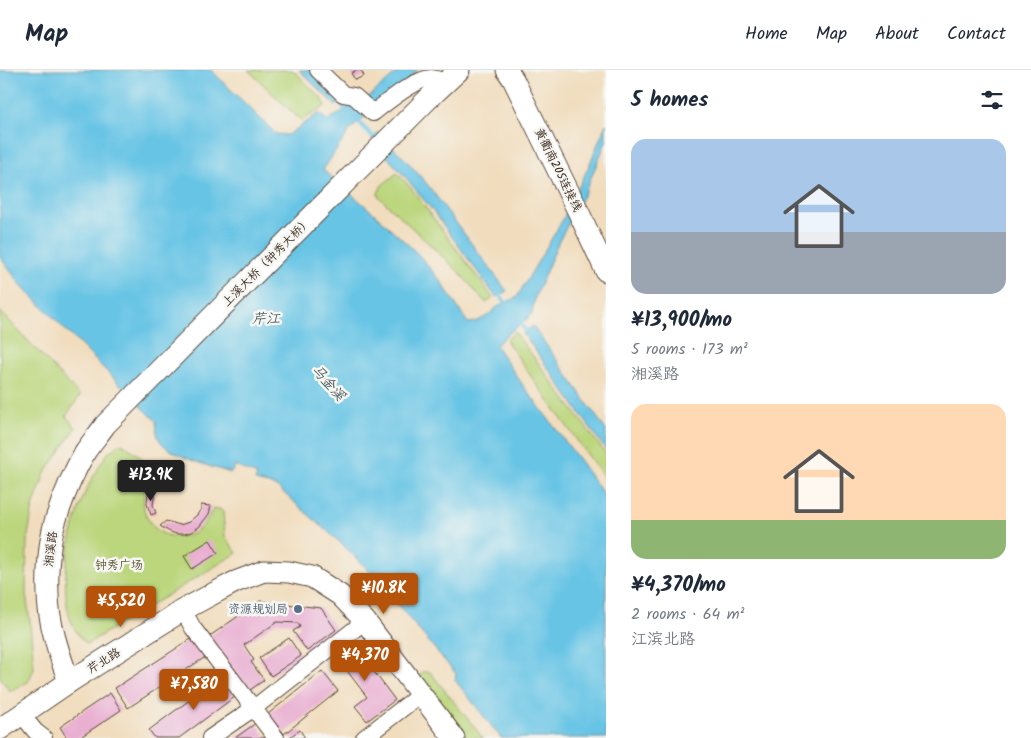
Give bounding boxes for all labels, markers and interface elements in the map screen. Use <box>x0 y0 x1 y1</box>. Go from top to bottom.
text: Map <box>25 15 68 54</box>
text: Home <box>745 20 788 49</box>
text: Map <box>816 20 847 49</box>
text: About <box>875 20 919 49</box>
text: Contact <box>947 20 1006 49</box>
text: 5 homes <box>631 84 708 117</box>
icon: filters <box>978 86 1006 114</box>
street label: 黄衢南205连接线 <box>529 125 587 215</box>
icon: home <box>774 171 864 261</box>
street label: 上溪大桥（钟秀大桥） <box>218 213 316 311</box>
text: ¥13,900/mo <box>631 304 732 337</box>
water label: 芹江 <box>252 308 281 330</box>
text: 5 rooms · 173 m² <box>631 337 748 362</box>
water label: 马金溪 <box>306 360 351 407</box>
text: 湘溪路 <box>631 362 679 387</box>
icon: home <box>774 436 864 526</box>
pin: ¥13.9K <box>110 460 192 502</box>
text: ¥13.9K <box>129 463 173 488</box>
street label: 湘溪路 <box>39 530 63 568</box>
park label: 钟秀广场 <box>95 556 143 575</box>
text: ¥4,370/mo <box>631 569 726 602</box>
pin: ¥10.8K <box>343 572 425 615</box>
text: ¥10.8K <box>361 576 407 601</box>
pin: ¥5,520 <box>80 586 162 628</box>
text: ¥5,520 <box>97 589 145 614</box>
place label: 资源规划局 <box>228 600 288 619</box>
text: 2 rooms · 64 m² <box>631 602 744 627</box>
marker: 资源规划局 <box>292 603 304 615</box>
text: 江滨北路 <box>631 627 695 652</box>
pin: ¥4,370 <box>324 640 406 682</box>
street label: 芹北路 <box>84 643 124 679</box>
text: ¥4,370 <box>341 643 389 668</box>
pin: ¥7,580 <box>153 668 235 711</box>
text: ¥7,580 <box>170 672 218 697</box>

